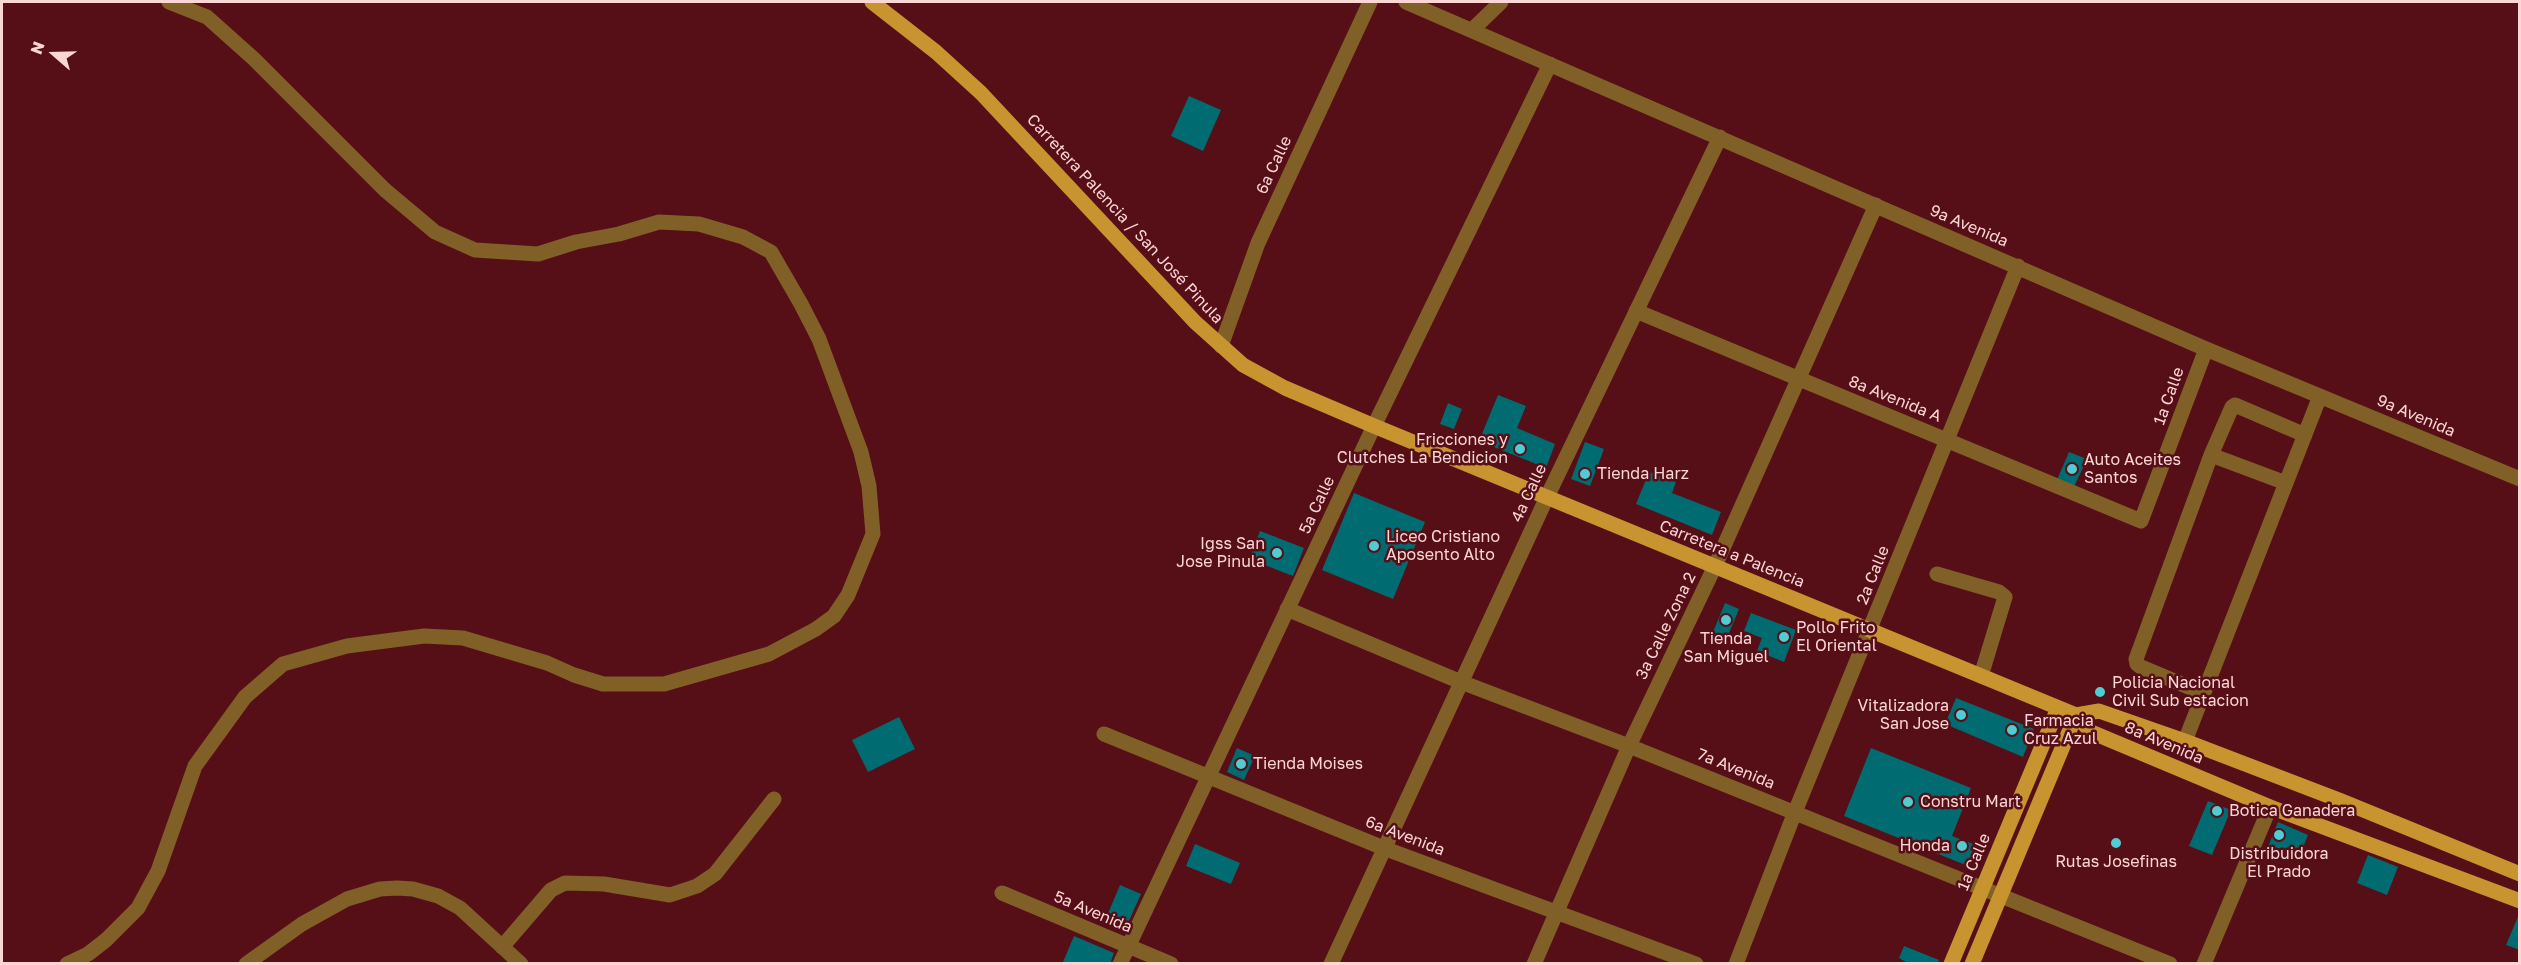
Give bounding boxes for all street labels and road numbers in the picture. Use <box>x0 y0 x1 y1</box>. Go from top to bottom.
street label: Carretera Palencia / San José Pinula <box>1023 110 1227 328</box>
street label: 6a Calle <box>1252 133 1296 197</box>
street label: 9a Avenida <box>1927 201 2011 251</box>
street label: 1a Calle <box>2150 364 2188 428</box>
street label: 8a Avenida A <box>1846 372 1944 426</box>
street label: 9a Avenida <box>2374 391 2458 441</box>
street label: 4a Calle <box>1507 461 1551 525</box>
street label: 5a Calle <box>1295 473 1339 537</box>
street label: Carretera a Palencia <box>1657 516 1807 592</box>
street label: 2a Calle <box>1853 543 1893 607</box>
street label: 3a Calle Zona 2 <box>1632 569 1700 683</box>
street label: 8a Avenida <box>2122 718 2206 768</box>
street label: 7a Avenida <box>1694 745 1778 793</box>
street label: 6a Avenida <box>1363 812 1447 860</box>
street label: 1a Calle <box>1953 831 1995 893</box>
street label: 5a Avenida <box>1051 887 1135 937</box>

